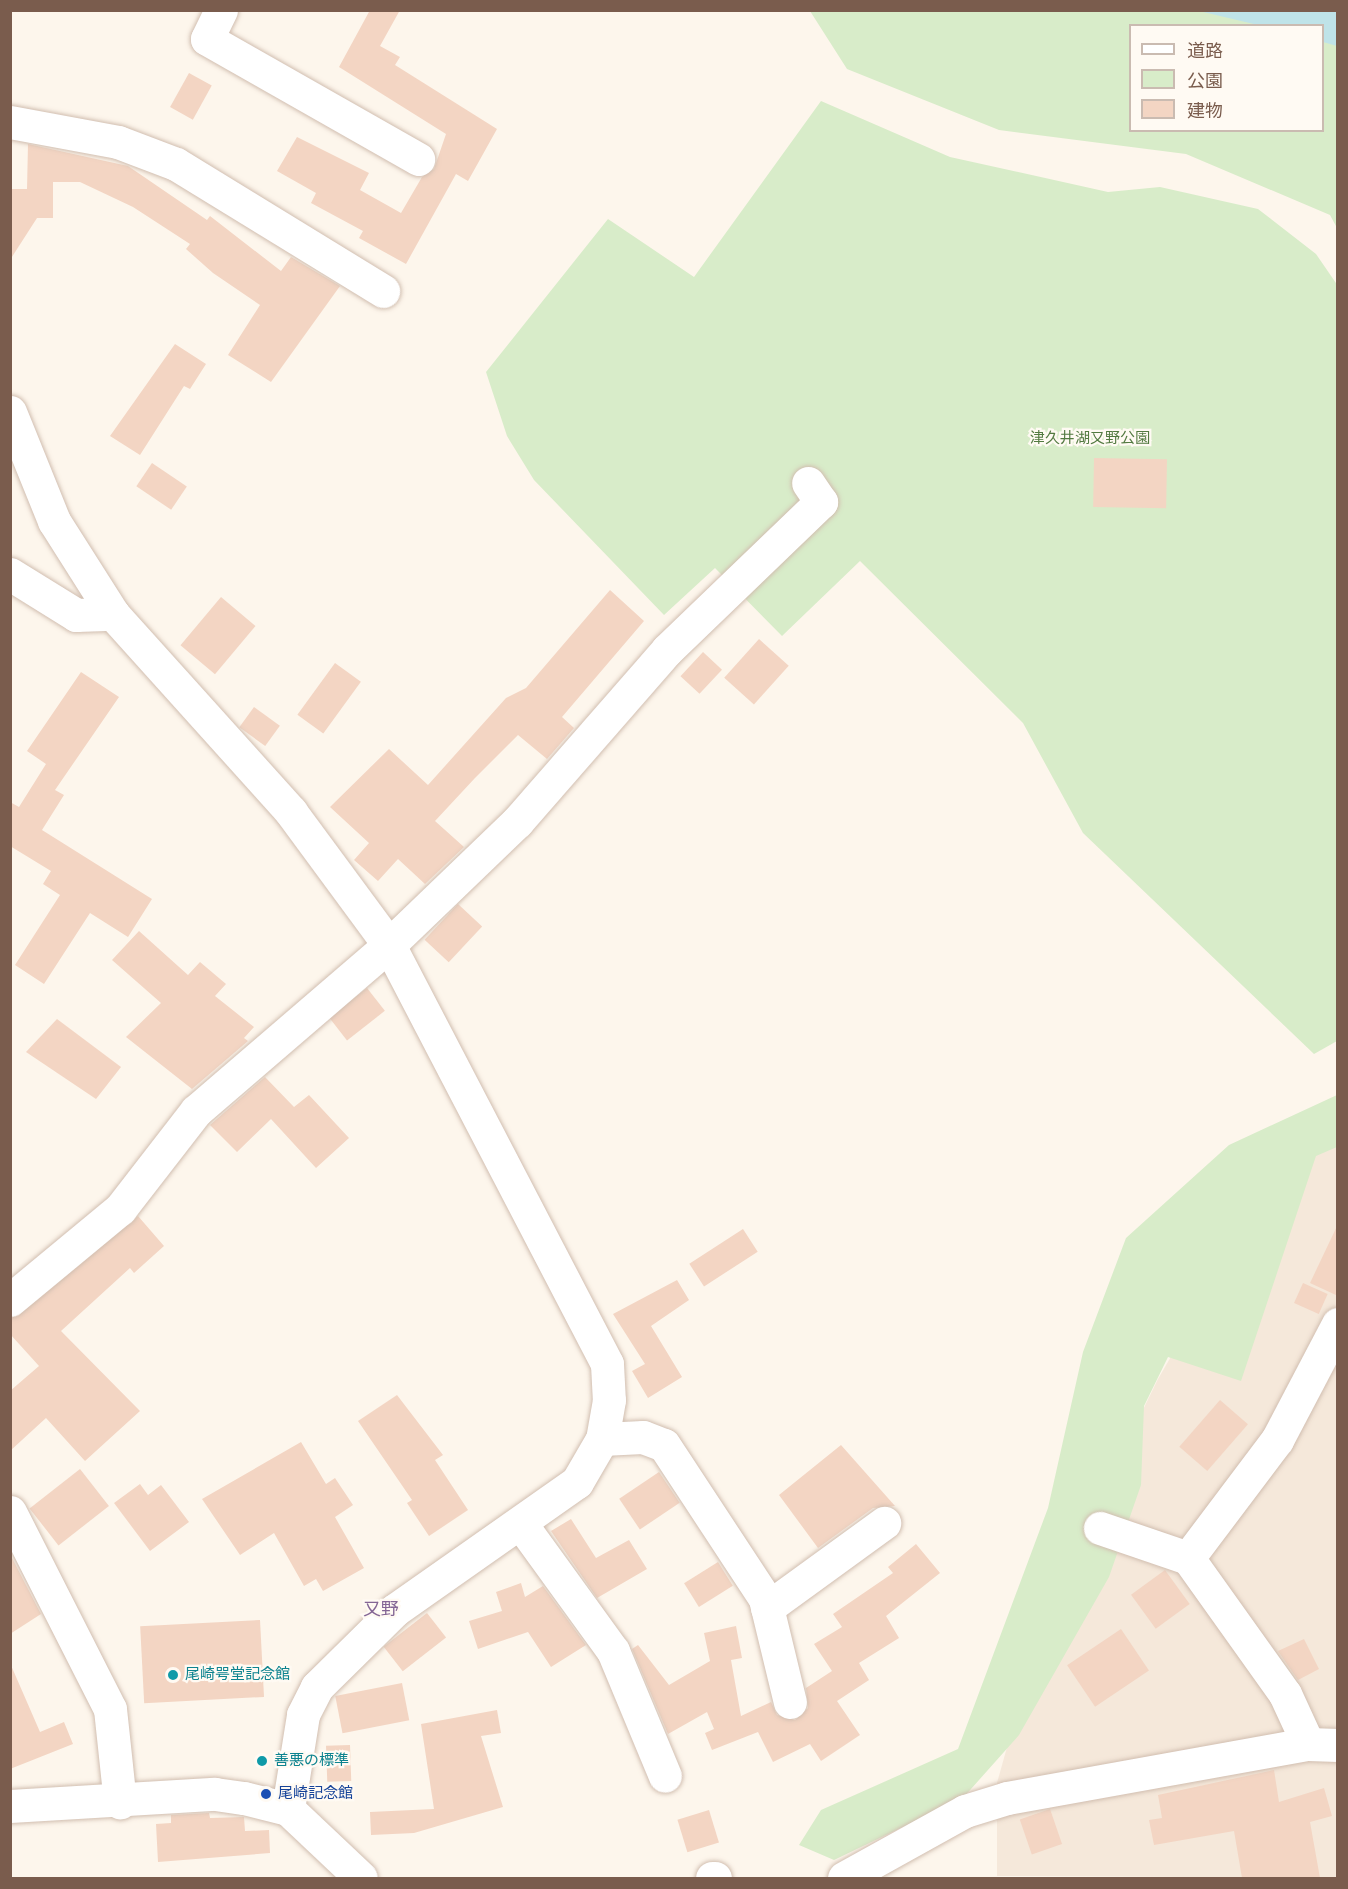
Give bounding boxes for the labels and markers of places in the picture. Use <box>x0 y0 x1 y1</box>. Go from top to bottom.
place label: 尾崎咢堂記念館 <box>185 1666 290 1684</box>
marker: 尾崎咢堂記念館 <box>166 1668 180 1682</box>
place label: 善悪の標準 <box>274 1752 349 1770</box>
marker: 善悪の標準 <box>255 1754 269 1768</box>
place label: 尾崎記念館 <box>278 1785 353 1803</box>
marker: 尾崎記念館 <box>259 1787 273 1801</box>

